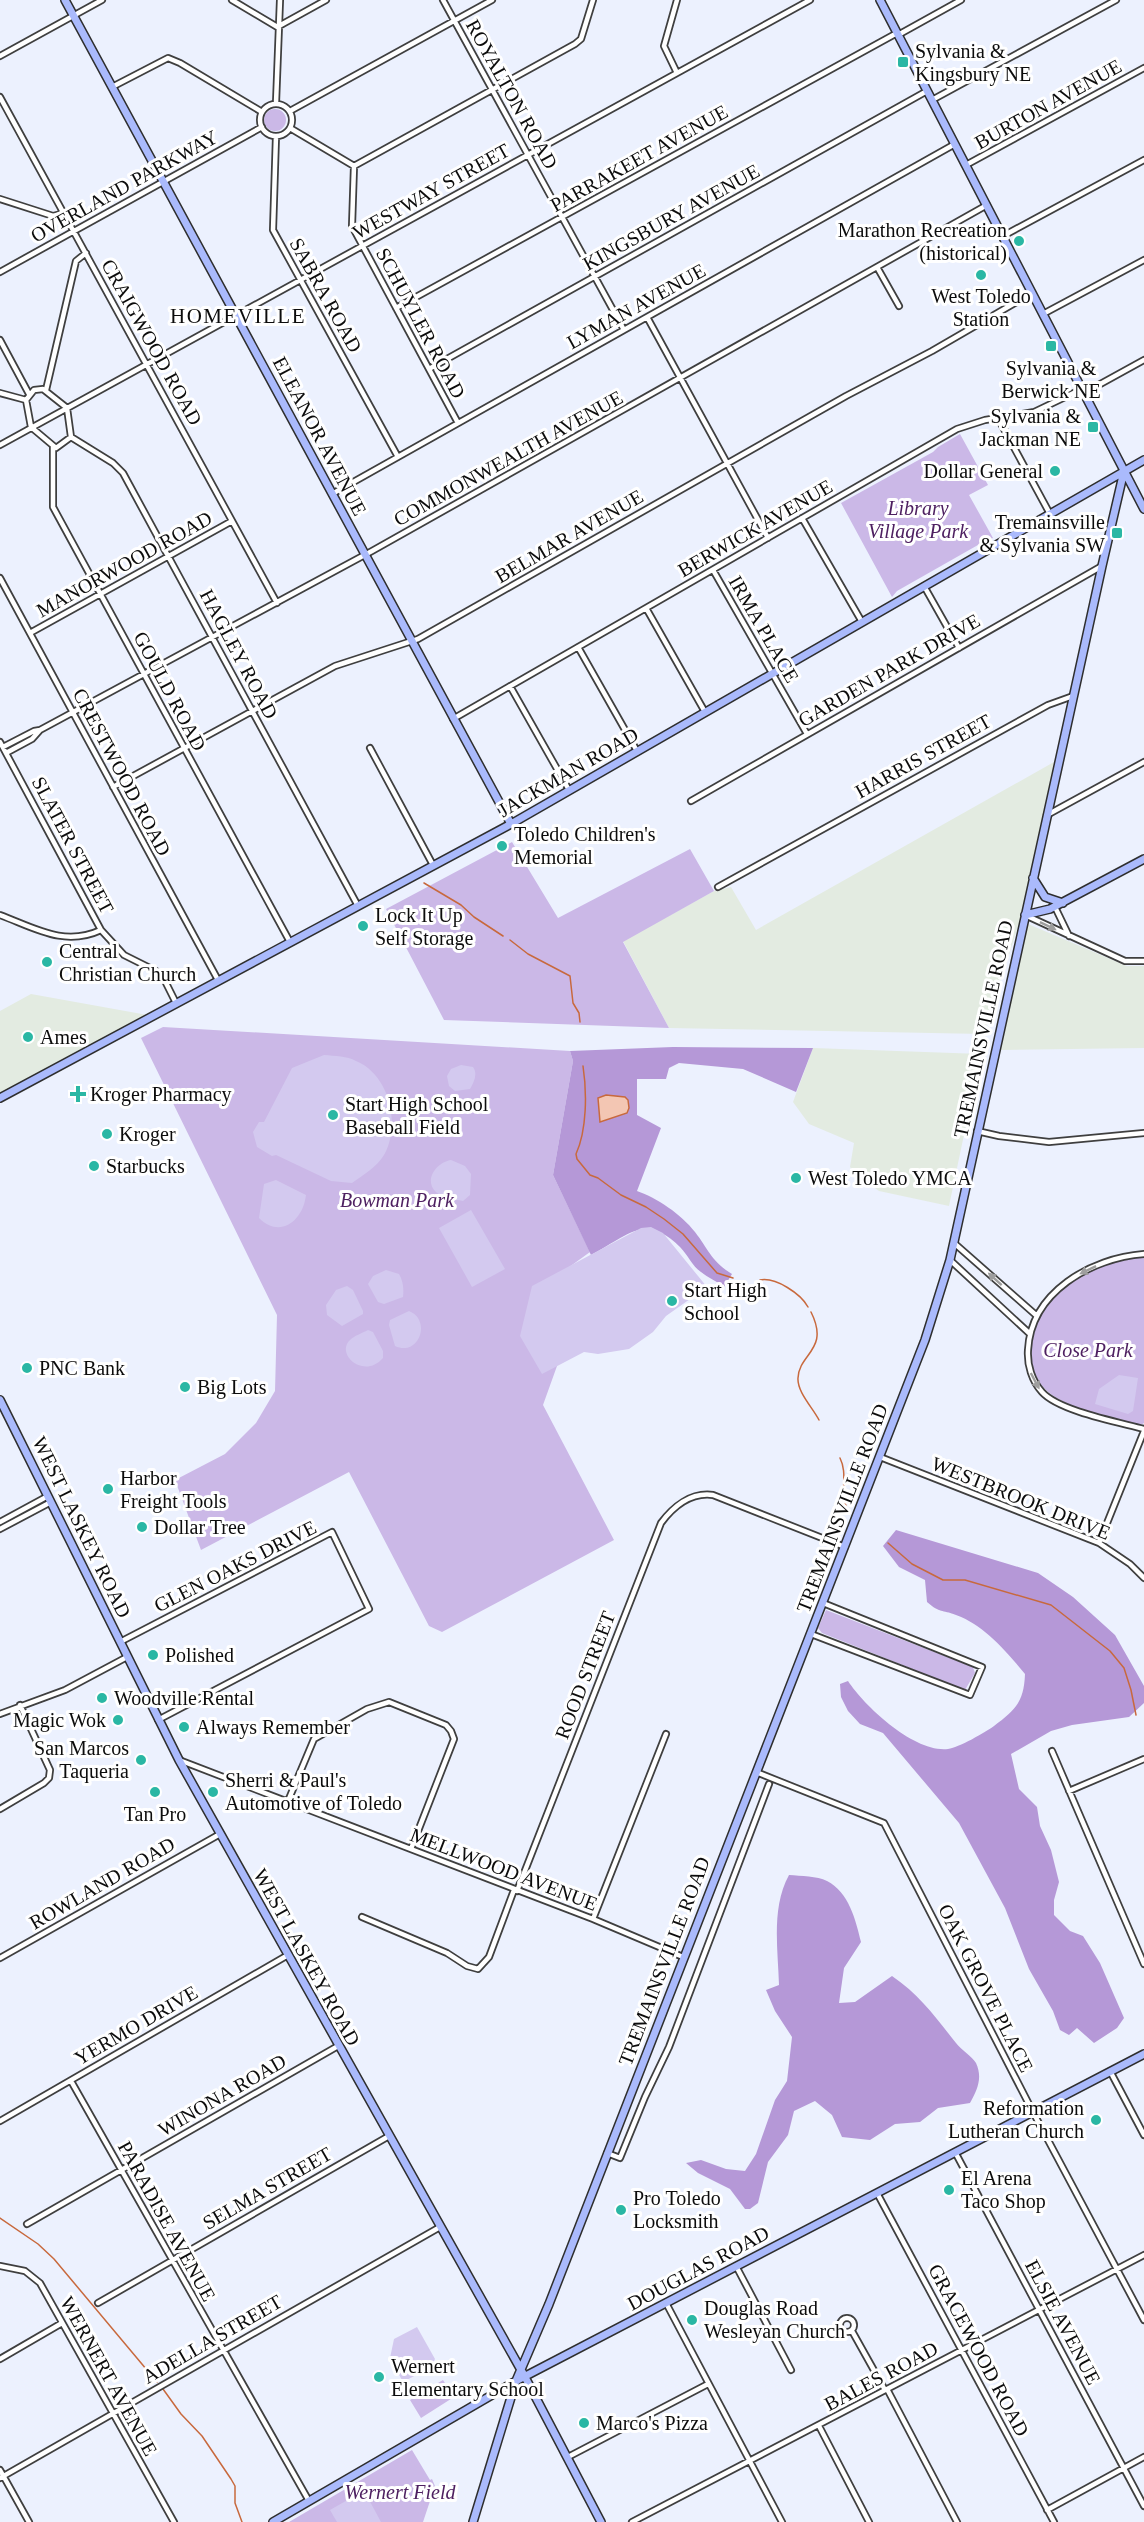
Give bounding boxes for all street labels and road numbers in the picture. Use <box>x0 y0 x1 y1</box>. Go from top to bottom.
street label: ROYALTON ROAD <box>462 16 562 172</box>
street label: BURTON AVENUE <box>971 55 1125 153</box>
street label: PARRAKEET AVENUE <box>547 100 731 216</box>
street label: OVERLAND PARKWAY <box>27 125 221 247</box>
street label: WESTWAY STREET <box>349 139 513 243</box>
street label: KINGSBURY AVENUE <box>579 159 763 275</box>
street label: SABRA ROAD <box>286 234 366 356</box>
street label: SCHUYLER ROAD <box>372 244 470 402</box>
street label: CRAIGWOOD ROAD <box>97 255 207 429</box>
street label: LYMAN AVENUE <box>563 259 709 353</box>
street label: ELEANOR AVENUE <box>269 353 371 519</box>
street label: COMMONWEALTH AVENUE <box>390 386 626 530</box>
street label: BERWICK AVENUE <box>674 475 836 581</box>
street label: BELMAR AVENUE <box>491 485 647 587</box>
street label: MANORWOOD ROAD <box>32 507 216 621</box>
street label: IRMA PLACE <box>725 572 803 686</box>
street label: HAGLEY ROAD <box>196 586 282 722</box>
street label: GARDEN PARK DRIVE <box>794 609 984 731</box>
street label: GOULD ROAD <box>129 628 211 754</box>
street label: CRESTWOOD ROAD <box>69 685 175 859</box>
street label: HARRIS STREET <box>851 710 995 802</box>
street label: JACKMAN ROAD <box>494 723 642 821</box>
street label: SLATER STREET <box>28 773 118 917</box>
street label: TREMAINSVILLE ROAD <box>949 918 1017 1140</box>
street label: TREMAINSVILLE ROAD <box>792 1401 892 1615</box>
street label: WEST LASKEY ROAD <box>29 1433 135 1621</box>
street label: WESTBROOK DRIVE <box>929 1452 1113 1544</box>
street label: GLEN OAKS DRIVE <box>150 1516 320 1616</box>
street label: ROOD STREET <box>551 1608 619 1742</box>
street label: MELLWOOD AVENUE <box>407 1823 601 1915</box>
street label: ROWLAND ROAD <box>26 1833 178 1933</box>
street label: TREMAINSVILLE ROAD <box>614 1854 714 2068</box>
street label: WEST LASKEY ROAD <box>249 1865 365 2049</box>
street label: OAK GROVE PLACE <box>934 1900 1038 2076</box>
street label: YERMO DRIVE <box>71 1981 201 2069</box>
street label: WINONA ROAD <box>154 2050 290 2140</box>
street label: PARADISE AVENUE <box>114 2137 220 2305</box>
street label: SELMA STREET <box>199 2142 335 2234</box>
street label: DOUGLAS ROAD <box>623 2221 773 2315</box>
street label: ELSIE AVENUE <box>1021 2256 1105 2388</box>
street label: GRACEWOOD ROAD <box>924 2260 1034 2440</box>
street label: ADELLA STREET <box>138 2290 286 2388</box>
street label: WERNERT AVENUE <box>56 2293 162 2459</box>
street label: BALES ROAD <box>821 2337 941 2415</box>

